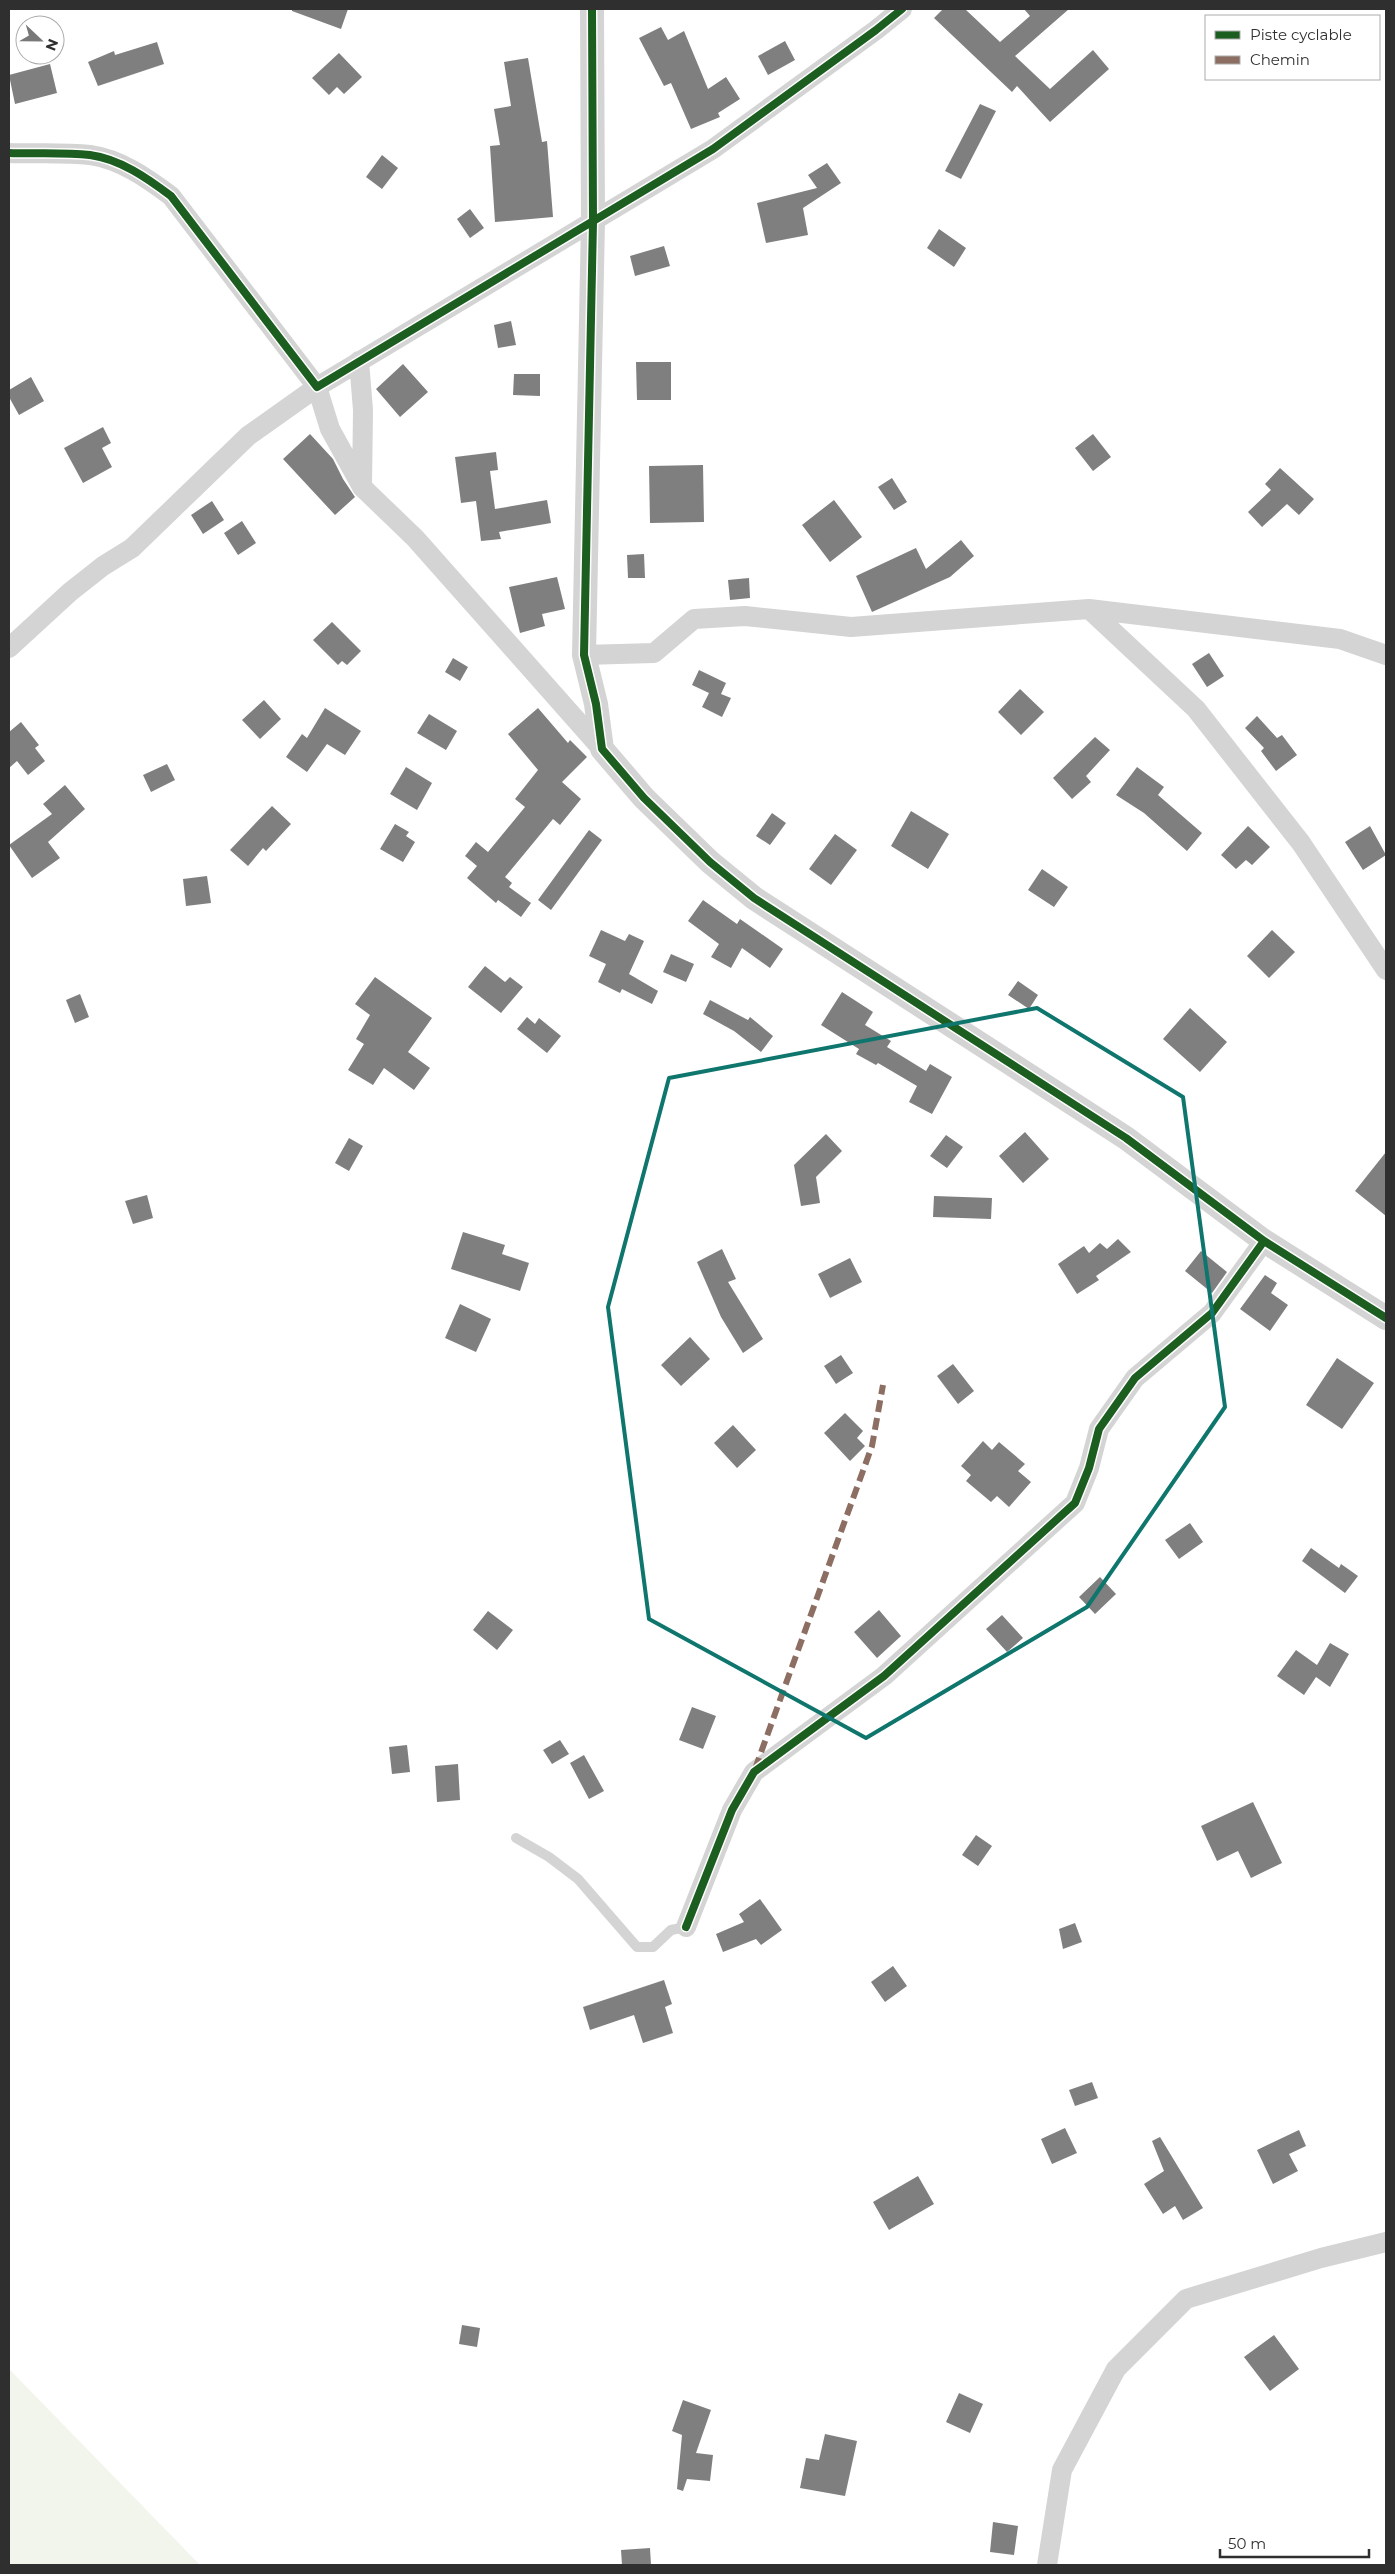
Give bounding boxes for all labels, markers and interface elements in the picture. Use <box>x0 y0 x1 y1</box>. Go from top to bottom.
north arrow <box>15 15 65 65</box>
legend <box>1205 15 1380 80</box>
text: Piste cyclable <box>1250 25 1352 44</box>
text: N <box>42 36 63 53</box>
text: Chemin <box>1250 50 1310 69</box>
scale bar <box>1220 2526 1369 2558</box>
text: 50 m <box>1228 2534 1266 2553</box>

